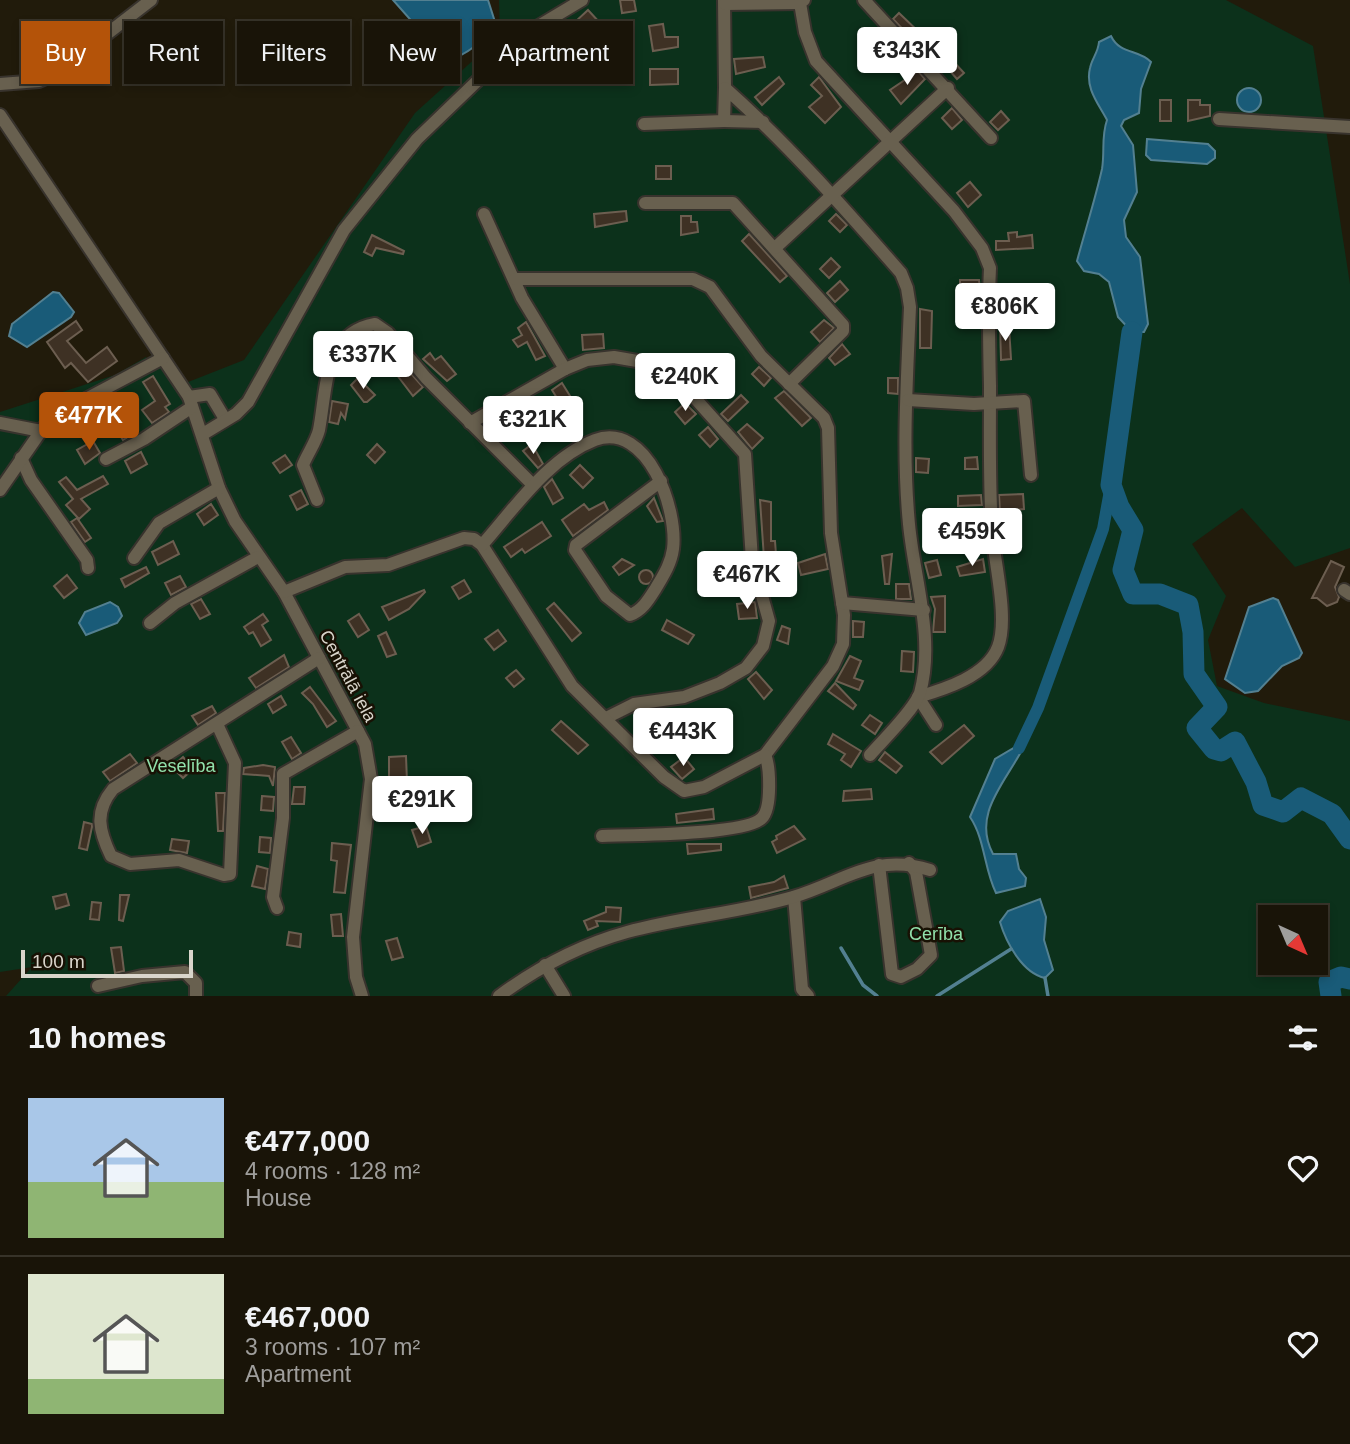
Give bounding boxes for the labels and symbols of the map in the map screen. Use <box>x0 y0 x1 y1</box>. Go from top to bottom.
pin: €343K <box>858 28 956 87</box>
pin: €806K <box>956 284 1054 343</box>
pin: €337K <box>314 332 412 391</box>
pin: €240K <box>636 354 734 413</box>
pin: €477K <box>40 392 138 452</box>
pin: €321K <box>484 396 582 456</box>
pin: €459K <box>923 508 1021 568</box>
pin: €467K <box>698 552 796 611</box>
street label: Centrālā iela <box>315 627 381 726</box>
pin: €443K <box>634 708 732 768</box>
park label: Veselība <box>146 756 217 776</box>
pin: €291K <box>373 776 471 836</box>
north arrow <box>1258 905 1328 975</box>
park label: Cerība <box>909 924 964 944</box>
scale bar <box>21 947 192 979</box>

